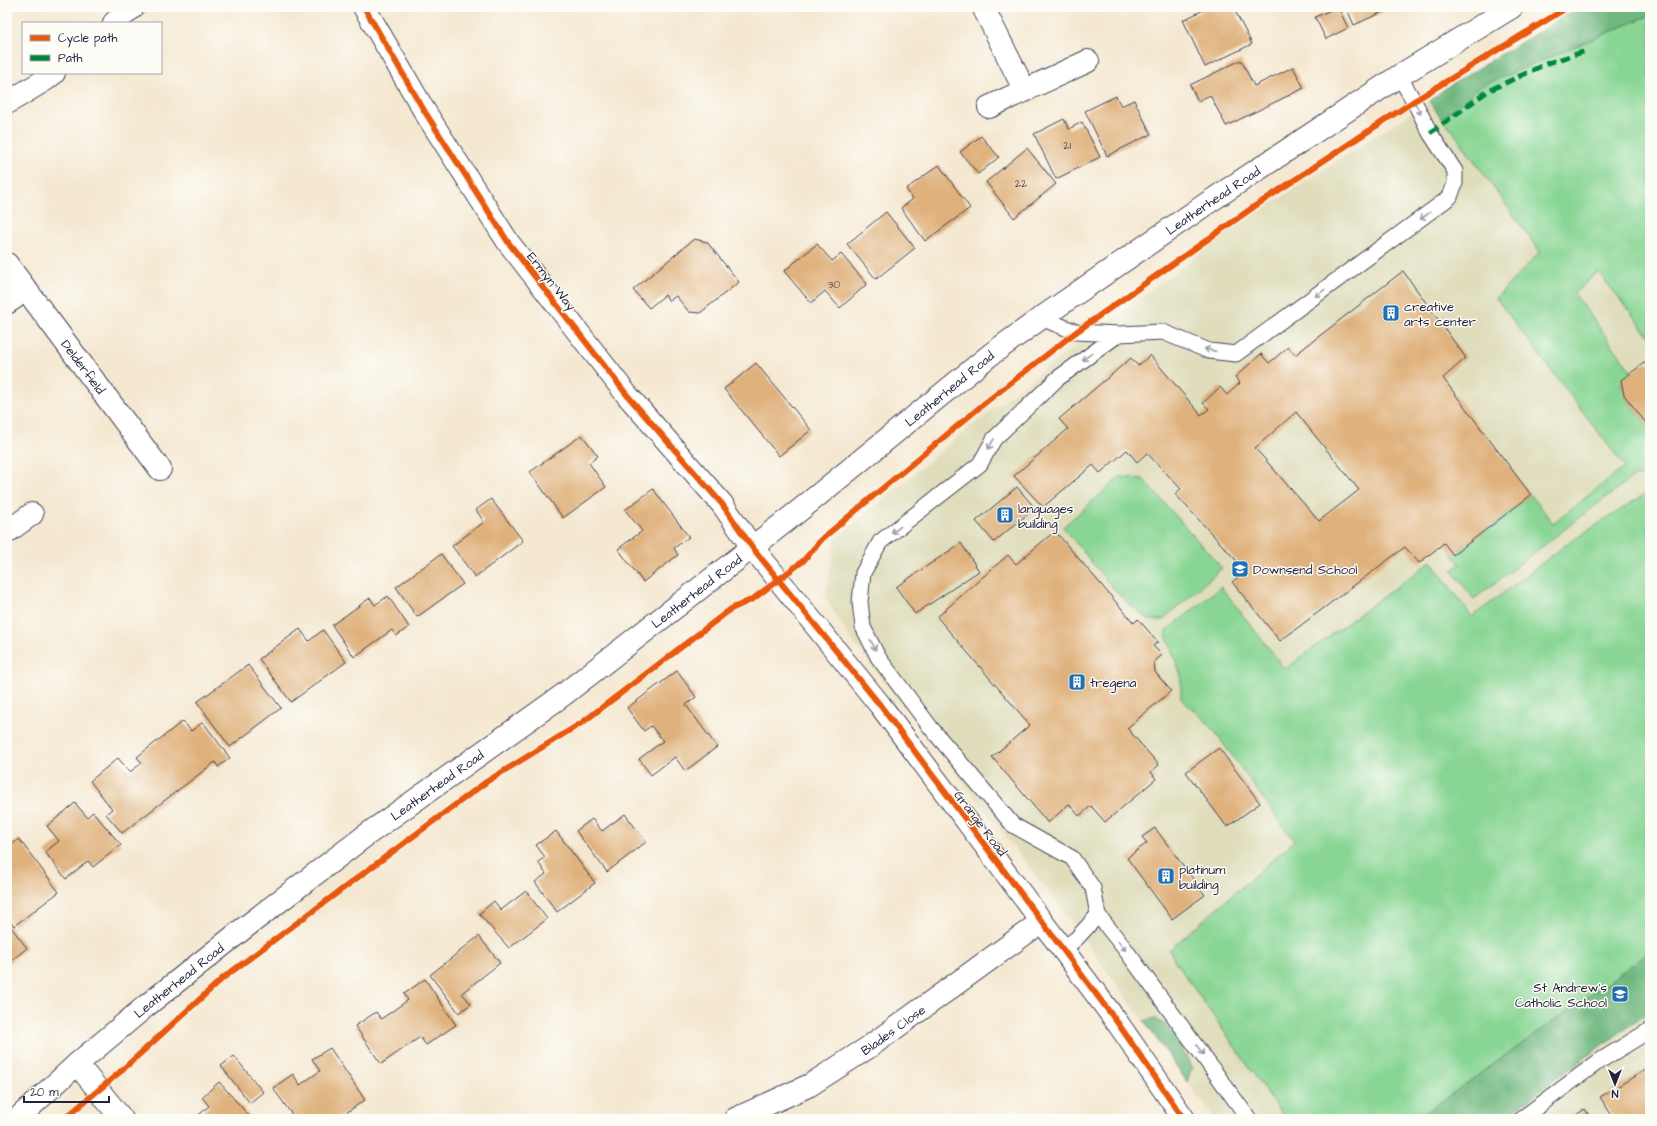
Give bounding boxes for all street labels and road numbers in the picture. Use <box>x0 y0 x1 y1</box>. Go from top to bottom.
street label: Leatherhead Road <box>1162 162 1264 239</box>
street label: Ermyn Way <box>522 249 580 315</box>
street label: Delderfield <box>56 336 109 398</box>
street label: Leatherhead Road <box>901 347 999 431</box>
street label: Leatherhead Road <box>648 550 746 633</box>
street label: Leatherhead Road <box>387 746 488 825</box>
street label: Grange Road <box>949 787 1011 861</box>
street label: Leatherhead Road <box>130 939 228 1023</box>
street label: Blades Close <box>858 1001 929 1060</box>

